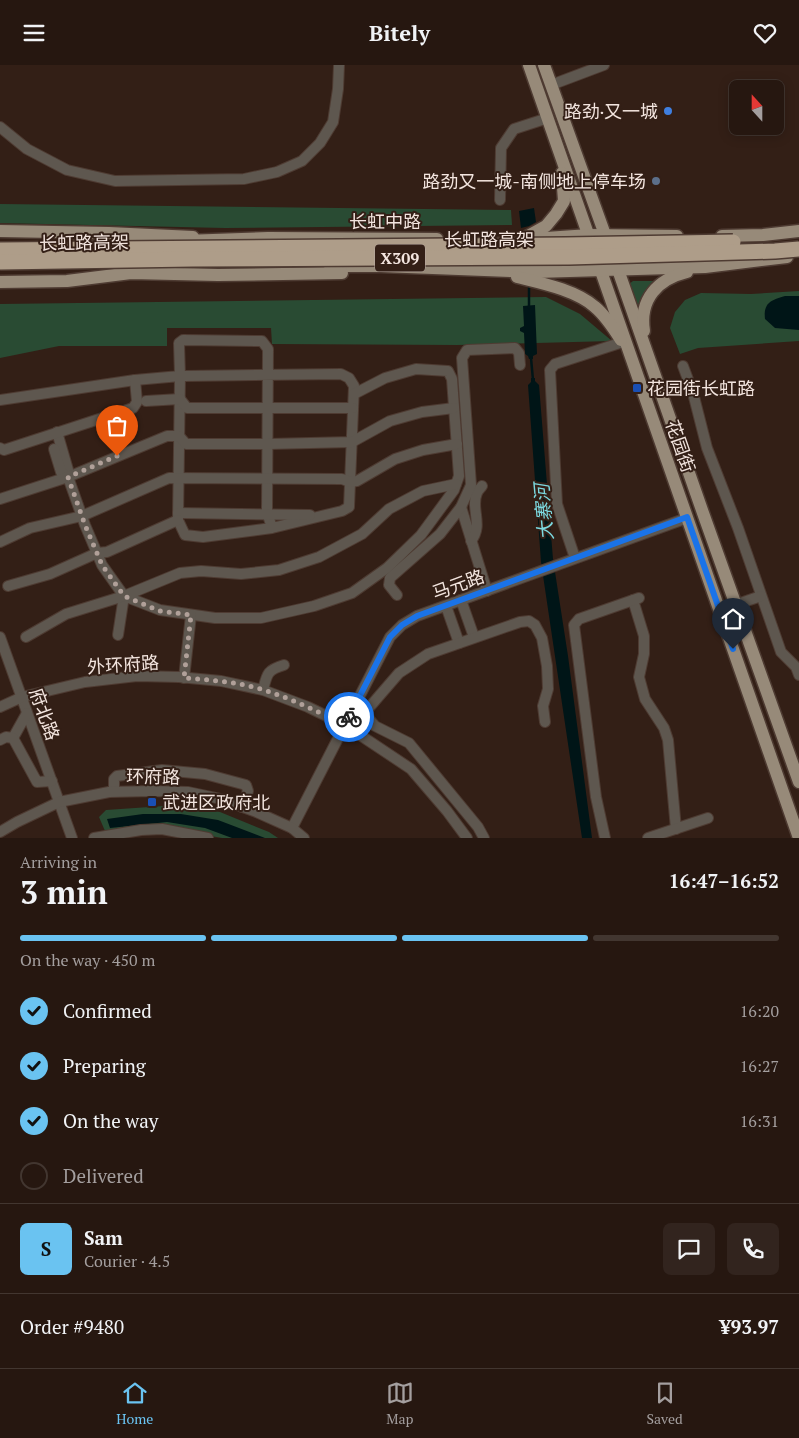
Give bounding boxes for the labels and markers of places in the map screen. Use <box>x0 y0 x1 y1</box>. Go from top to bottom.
place label: 路劲·又一城 <box>564 99 658 123</box>
marker: 路劲·又一城 <box>662 105 674 117</box>
place label: 路劲又一城-南侧地上停车场 <box>422 169 646 193</box>
marker: 路劲又一城-南侧地上停车场 <box>650 175 662 187</box>
place label: 花园街长虹路 <box>647 376 755 400</box>
marker: 花园街长虹路 <box>631 382 643 394</box>
pin <box>96 405 138 456</box>
pin <box>712 598 754 649</box>
place label: 武进区政府北 <box>162 790 270 814</box>
marker: 武进区政府北 <box>146 796 158 808</box>

